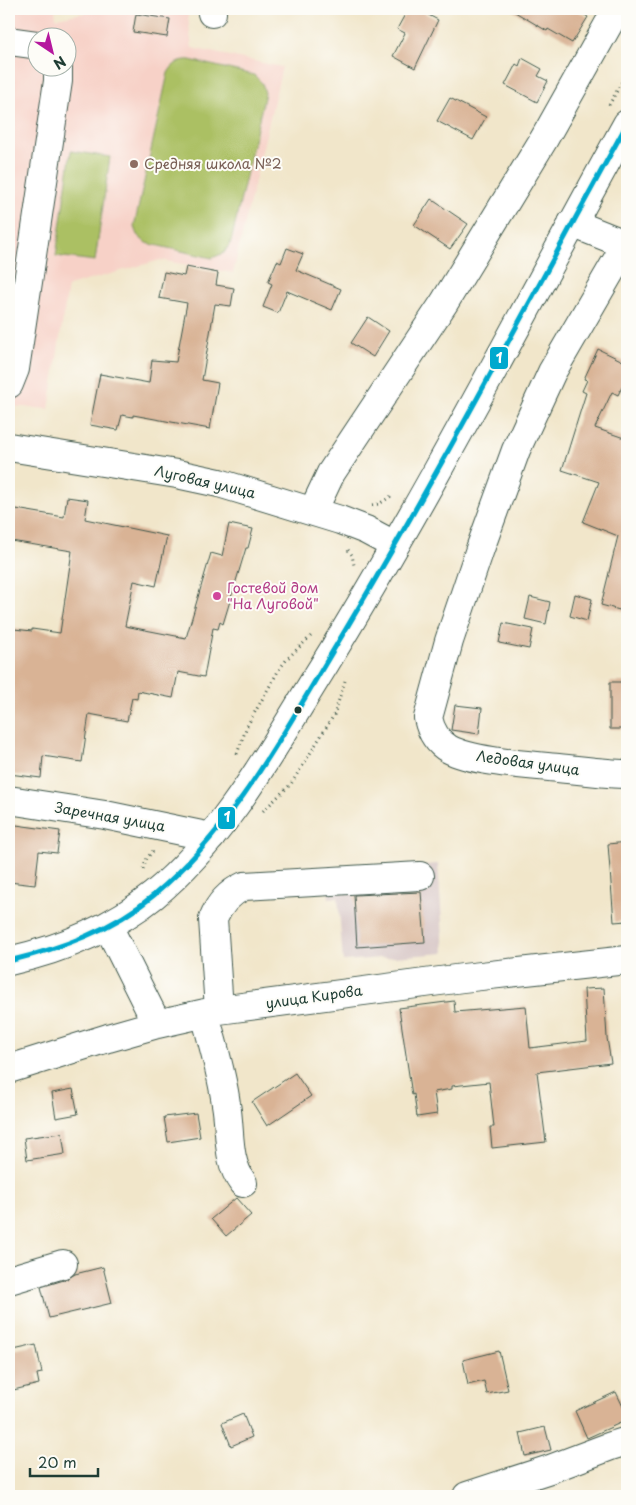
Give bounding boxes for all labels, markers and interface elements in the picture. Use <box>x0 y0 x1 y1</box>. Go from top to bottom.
north arrow <box>28 28 78 78</box>
text: N <box>49 51 70 75</box>
place label: Средняя школа №2 <box>144 153 282 174</box>
marker: Средняя школа №2 <box>128 158 140 170</box>
line badge: 1 <box>489 346 509 370</box>
text: 1 <box>496 347 503 368</box>
street label: Луговая улица <box>153 460 258 503</box>
place label: Гостевой дом "На Луговой" <box>227 577 319 614</box>
marker: Гостевой дом "На Луговой" <box>211 590 223 602</box>
unlabelled marker <box>293 705 303 715</box>
street label: Ледовая улица <box>475 745 581 780</box>
street label: Заречная улица <box>53 796 167 837</box>
line badge: 1 <box>217 806 236 830</box>
text: 1 <box>224 806 231 827</box>
street label: улица Кирова <box>264 979 364 1014</box>
scale bar <box>30 1445 98 1477</box>
text: 20 m <box>38 1450 77 1473</box>

